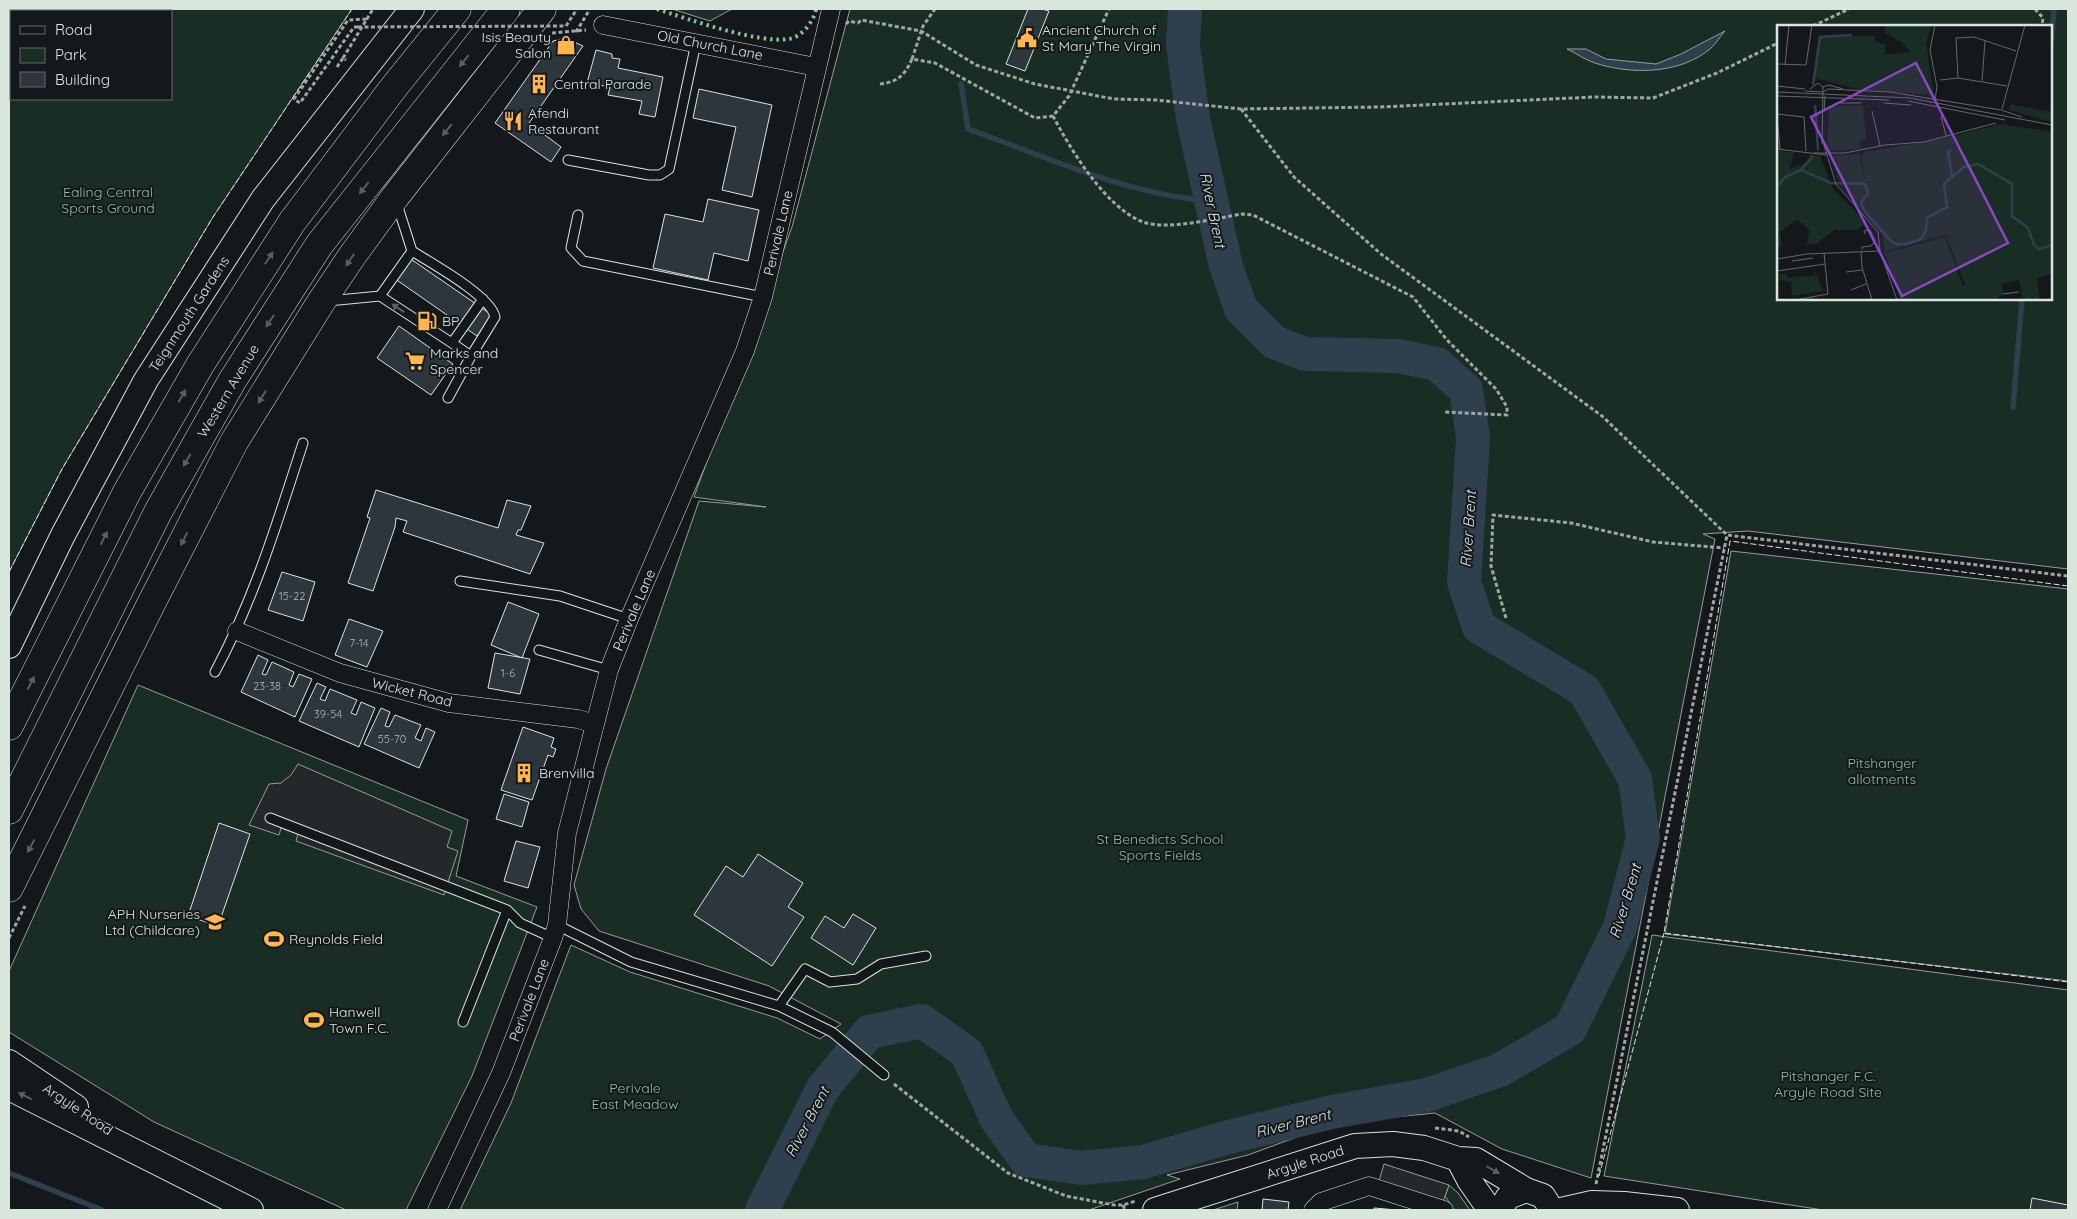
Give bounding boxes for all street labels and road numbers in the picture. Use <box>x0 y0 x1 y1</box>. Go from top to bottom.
street label: Old Church Lane <box>656 26 764 64</box>
street label: Perivale Lane <box>759 188 797 277</box>
street label: Teignmouth Gardens <box>145 253 233 375</box>
street label: Western Avenue <box>193 341 263 441</box>
street label: Perivale Lane <box>609 566 659 654</box>
street label: Wicket Road <box>370 673 454 711</box>
street label: Perivale Lane <box>505 956 553 1044</box>
street label: Argyle Road <box>40 1079 116 1139</box>
street label: Argyle Road <box>1264 1141 1346 1183</box>

